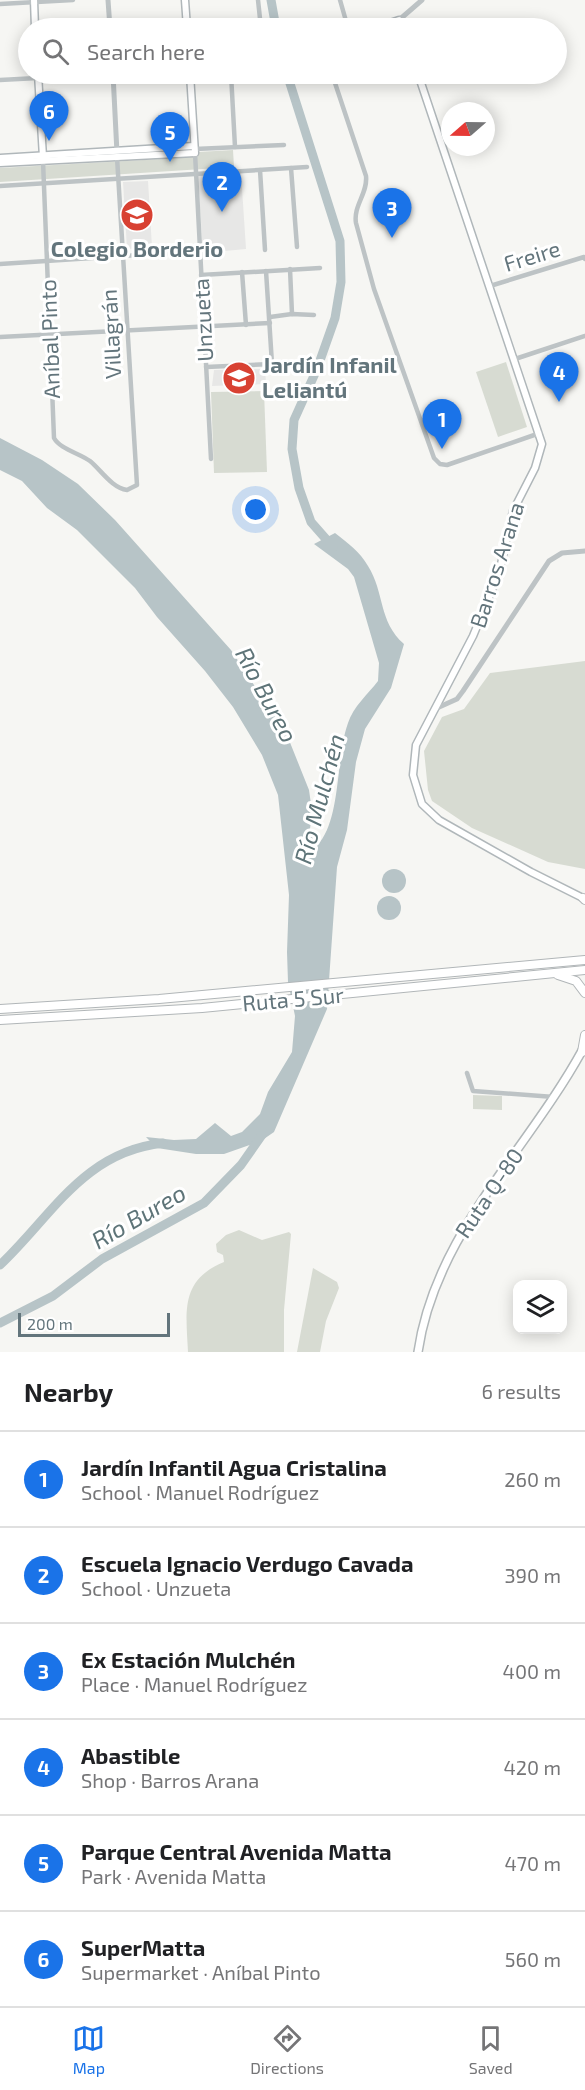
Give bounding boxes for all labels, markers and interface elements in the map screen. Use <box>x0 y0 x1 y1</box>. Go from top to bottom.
search box <box>18 18 567 84</box>
icon: search <box>39 35 72 68</box>
text: Search here <box>87 38 205 64</box>
pin: 6 <box>29 92 68 141</box>
north arrow <box>441 102 495 156</box>
pin: 5 <box>150 112 190 162</box>
pin: 2 <box>202 162 242 212</box>
pin: 3 <box>372 188 412 238</box>
school or university icon: Colegio Borderio <box>119 197 155 233</box>
street label: Freire <box>500 234 563 276</box>
place label: Colegio Borderio <box>51 235 223 261</box>
street label: Unzueta <box>187 278 217 362</box>
street label: Aníbal Pinto <box>34 279 64 399</box>
street label: Villagrán <box>95 288 125 380</box>
place label: Jardín Infanil Leliantú <box>262 351 398 402</box>
pin: 4 <box>540 352 578 402</box>
school or university icon: Jardín Infanil Leliantú <box>221 360 257 396</box>
pin: 1 <box>422 400 462 449</box>
your location <box>241 495 270 524</box>
street label: Barros Arana <box>464 499 529 631</box>
water label: Río Bureo <box>230 642 304 747</box>
water label: Río Mulchén <box>287 730 350 867</box>
street label: Ruta 5 Sur <box>241 981 345 1015</box>
street label: Ruta Q-80 <box>449 1143 528 1243</box>
water label: Río Bureo <box>86 1177 190 1254</box>
map controls <box>513 1280 567 1334</box>
button: layers <box>513 1280 567 1334</box>
scale bar <box>18 1310 170 1338</box>
text: 200 m <box>27 1314 73 1333</box>
text: Nearby <box>24 1376 113 1407</box>
text: 6 results <box>481 1379 561 1403</box>
text: Jardín Infantil Agua Cristalina <box>81 1454 387 1480</box>
text: 1 <box>39 1467 48 1491</box>
text: 260 m <box>504 1467 561 1491</box>
text: School · Manuel Rodríguez <box>81 1480 319 1504</box>
text: Escuela Ignacio Verdugo Cavada <box>81 1550 413 1576</box>
text: 2 <box>38 1563 49 1587</box>
text: 390 m <box>504 1563 561 1587</box>
text: School · Unzueta <box>81 1576 231 1600</box>
text: Ex Estación Mulchén <box>81 1646 296 1672</box>
text: 3 <box>38 1659 49 1683</box>
text: 400 m <box>503 1659 561 1683</box>
text: Place · Manuel Rodríguez <box>81 1672 307 1696</box>
text: Abastible <box>81 1742 180 1768</box>
text: 4 <box>37 1755 50 1779</box>
text: 420 m <box>503 1755 561 1779</box>
text: Shop · Barros Arana <box>81 1768 259 1792</box>
text: Parque Central Avenida Matta <box>81 1838 392 1864</box>
text: 5 <box>38 1851 49 1875</box>
text: 470 m <box>504 1851 561 1875</box>
text: Park · Avenida Matta <box>81 1864 266 1888</box>
text: SuperMatta <box>81 1934 205 1960</box>
text: 6 <box>38 1947 49 1971</box>
text: 560 m <box>505 1947 561 1971</box>
text: Supermarket · Aníbal Pinto <box>81 1960 321 1984</box>
tab: Map <box>72 2022 105 2077</box>
tab: Directions <box>250 2022 324 2077</box>
tab: Saved <box>469 2022 513 2077</box>

